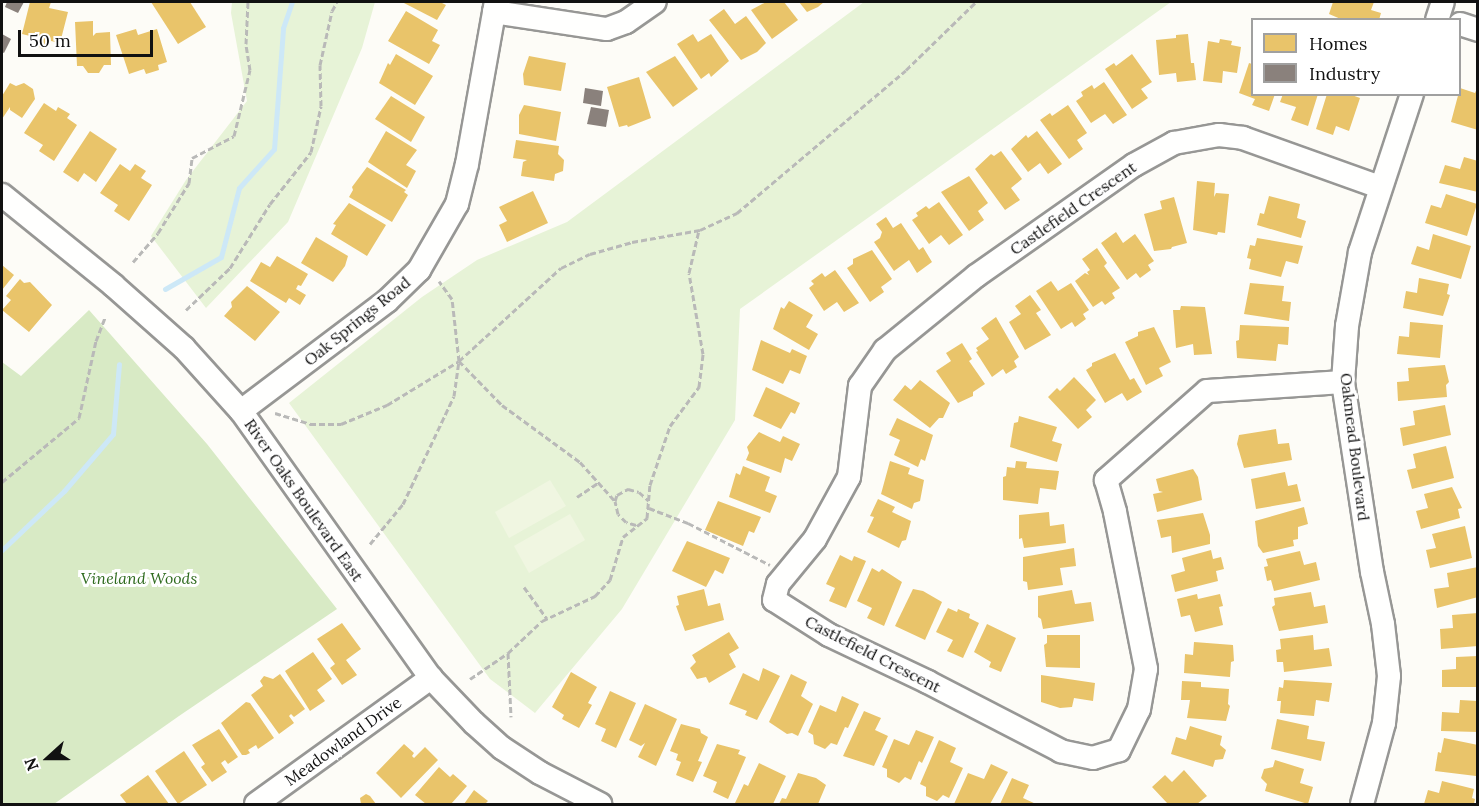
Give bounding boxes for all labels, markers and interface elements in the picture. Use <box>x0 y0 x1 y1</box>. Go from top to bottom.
scale bar <box>21 18 156 56</box>
legend <box>1251 18 1461 96</box>
text: 50 m <box>29 29 71 52</box>
text: Homes <box>1309 32 1367 55</box>
text: Industry <box>1309 62 1380 85</box>
street label: Castlefield Crescent <box>1006 157 1140 259</box>
street label: Oak Springs Road <box>300 272 414 370</box>
street label: Oakmead Boulevard <box>1336 372 1374 522</box>
street label: River Oaks Boulevard East <box>241 415 367 585</box>
park label: Vineland Woods <box>81 568 197 588</box>
street label: Castlefield Crescent <box>802 611 944 697</box>
street label: Meadowland Drive <box>281 692 405 790</box>
north arrow <box>18 728 78 788</box>
text: N <box>20 755 43 774</box>

